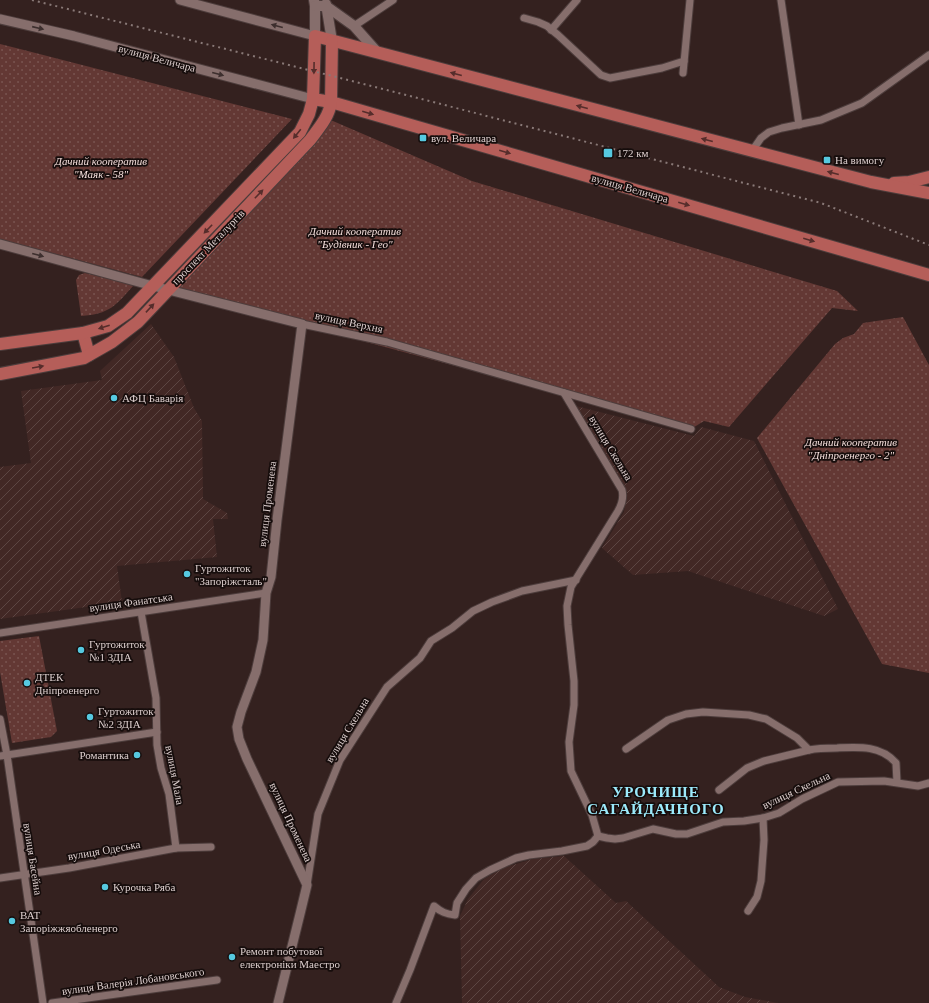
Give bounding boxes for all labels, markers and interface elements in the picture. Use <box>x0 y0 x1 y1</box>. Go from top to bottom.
one-way arrow <box>271 23 283 29</box>
one-way arrow <box>32 25 44 31</box>
street label: вулиця Величара <box>117 42 197 74</box>
one-way arrow <box>311 62 317 75</box>
one-way arrow <box>450 70 462 76</box>
one-way arrow <box>212 71 224 77</box>
one-way arrow <box>576 103 588 109</box>
one-way arrow <box>362 110 374 116</box>
one-way arrow <box>292 129 301 140</box>
place label: вул. Величара <box>431 132 496 144</box>
marker: вул. Величара <box>418 133 428 143</box>
one-way arrow <box>701 136 714 142</box>
marker: 172 км <box>602 147 614 159</box>
place label: 172 км <box>617 147 649 159</box>
one-way arrow <box>500 149 512 155</box>
place label: На вимогу <box>835 154 885 166</box>
park label: Дачний кооператив "Маяк - 58" <box>54 155 147 180</box>
marker: На вимогу <box>822 155 832 165</box>
one-way arrow <box>827 169 839 175</box>
street label: вулиця Величара <box>590 171 670 205</box>
one-way arrow <box>254 189 264 199</box>
one-way arrow <box>678 201 690 207</box>
street label: проспект Металургів <box>169 207 247 287</box>
one-way arrow <box>203 224 213 234</box>
park label: Дачний кооператив "Будівник - Гео" <box>308 225 401 250</box>
one-way arrow <box>803 237 815 243</box>
one-way arrow <box>31 252 44 258</box>
one-way arrow <box>146 303 155 313</box>
street label: вулиця Верхня <box>314 309 384 335</box>
one-way arrow <box>98 324 110 330</box>
one-way arrow <box>32 363 44 369</box>
place label: АФЦ Баварiя <box>122 392 183 404</box>
marker: АФЦ Баварiя <box>109 393 119 403</box>
street label: вулиця Скельна <box>587 413 635 483</box>
park label: Дачний кооператив "Дніпроенерго - 2" <box>804 436 897 461</box>
street label: вулиця Променева <box>256 460 278 548</box>
place label: Гуртожиток "Запоріжсталь" <box>195 562 267 587</box>
marker: Гуртожиток "Запоріжсталь" <box>182 569 192 579</box>
street label: вулиця Фанатська <box>89 590 173 614</box>
place label: Гуртожиток №1 ЗДІА <box>89 638 145 663</box>
marker: Гуртожиток №1 ЗДІА <box>76 645 86 655</box>
place label: ДТЕК Дніпроенерго <box>35 671 100 696</box>
marker: ДТЕК Дніпроенерго <box>22 678 32 688</box>
street label: вулиця Скельна <box>323 695 371 765</box>
place label: Гуртожиток №2 ЗДІА <box>98 705 154 730</box>
marker: Гуртожиток №2 ЗДІА <box>85 712 95 722</box>
street label: вулиця Мала <box>163 744 187 806</box>
place label: Романтика <box>79 749 129 761</box>
marker: Романтика <box>132 750 142 760</box>
street label: вулиця Скельна <box>760 769 832 811</box>
street label: вулиця Променева <box>267 780 315 864</box>
district label: УРОЧИЩЕ САГАЙДАЧНОГО <box>587 784 725 817</box>
street label: вулиця Басейна <box>21 822 45 896</box>
street label: вулиця Одеська <box>67 838 141 862</box>
place label: Курочка Ряба <box>113 881 175 893</box>
marker: Курочка Ряба <box>100 882 110 892</box>
place label: ВАТ Запоріжжяобленерго <box>20 909 118 934</box>
marker: ВАТ Запоріжжяобленерго <box>7 916 17 926</box>
place label: Ремонт побутової електроніки Маестро <box>240 945 340 970</box>
marker: Ремонт побутової електроніки Маестро <box>227 952 237 962</box>
street label: вулиця Валерія Лобановського <box>61 965 205 997</box>

